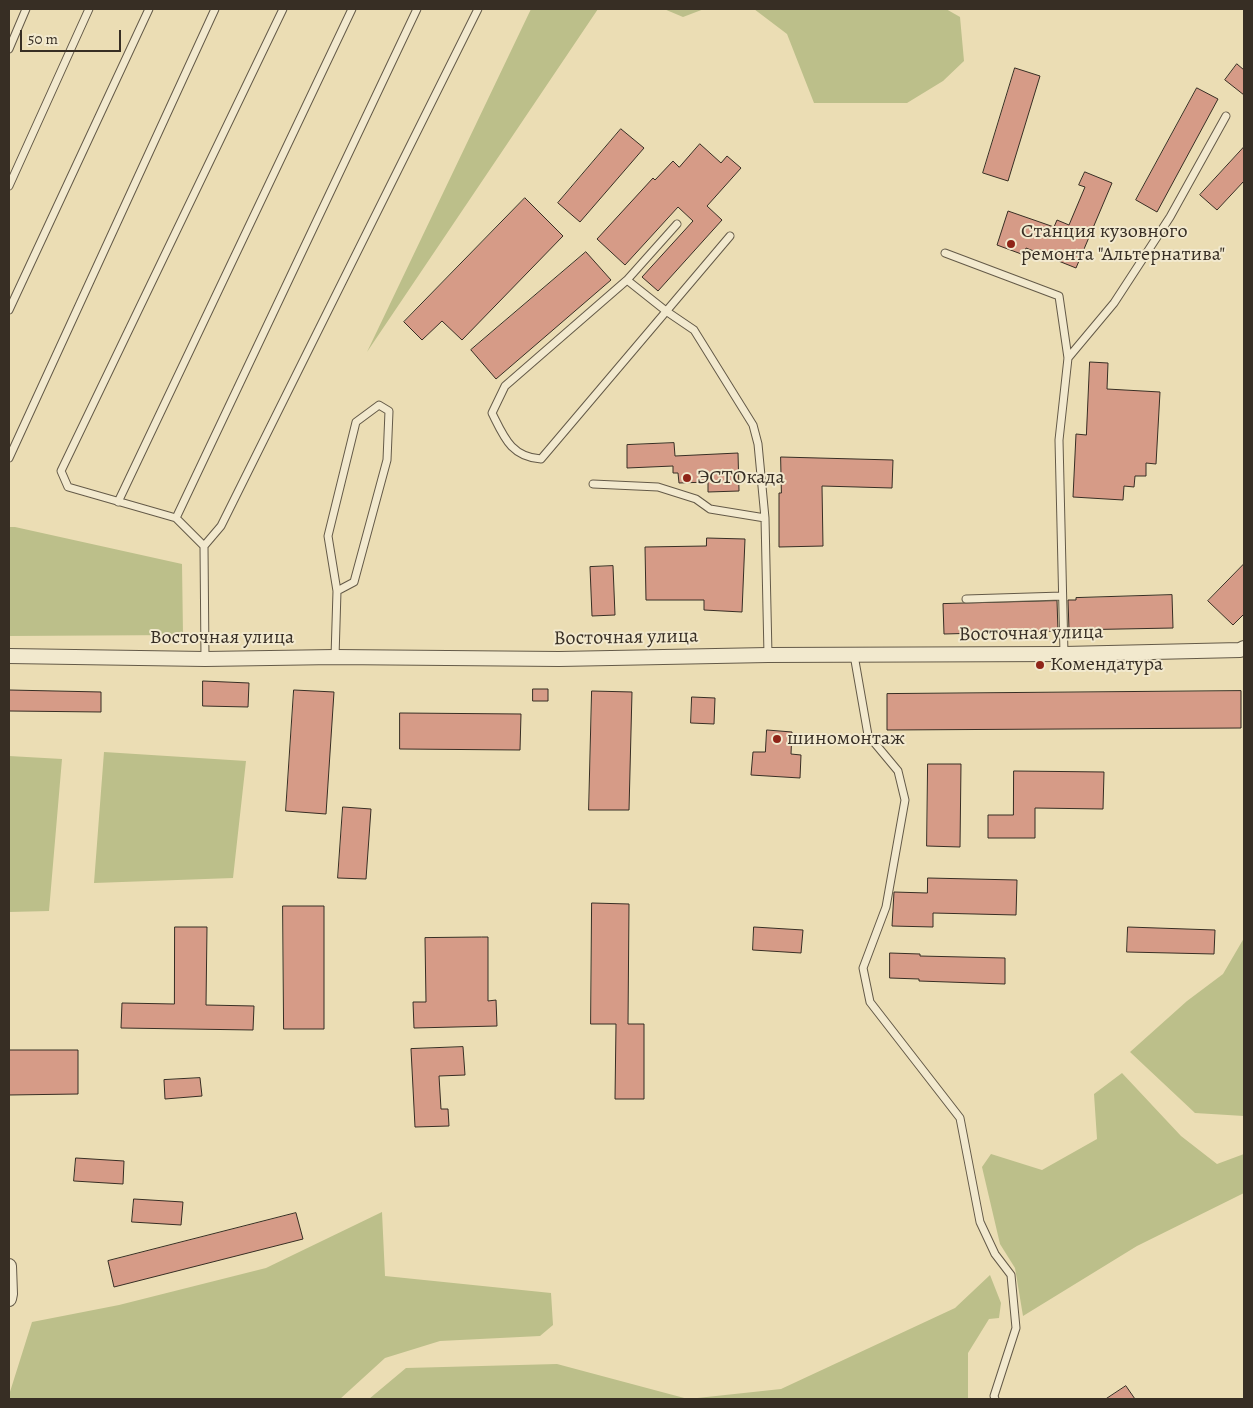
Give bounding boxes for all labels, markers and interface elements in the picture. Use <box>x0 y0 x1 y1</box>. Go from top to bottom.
scale bar <box>22 20 124 52</box>
text: 50 m <box>28 29 58 49</box>
place label: Станция кузовного ремонта "Альтернатива" <box>1021 220 1225 267</box>
marker: Станция кузовного ремонта "Альтернатива" <box>1005 238 1017 250</box>
place label: ЭСТОкада <box>697 466 785 490</box>
marker: ЭСТОкада <box>681 472 693 484</box>
street label: Восточная улица <box>958 621 1104 647</box>
street label: Восточная улица <box>553 625 699 651</box>
street label: Восточная улица <box>150 626 294 650</box>
place label: Комендатура <box>1050 653 1163 677</box>
marker: Комендатура <box>1034 659 1046 671</box>
place label: шиномонтаж <box>787 727 905 751</box>
marker: шиномонтаж <box>771 733 783 745</box>

